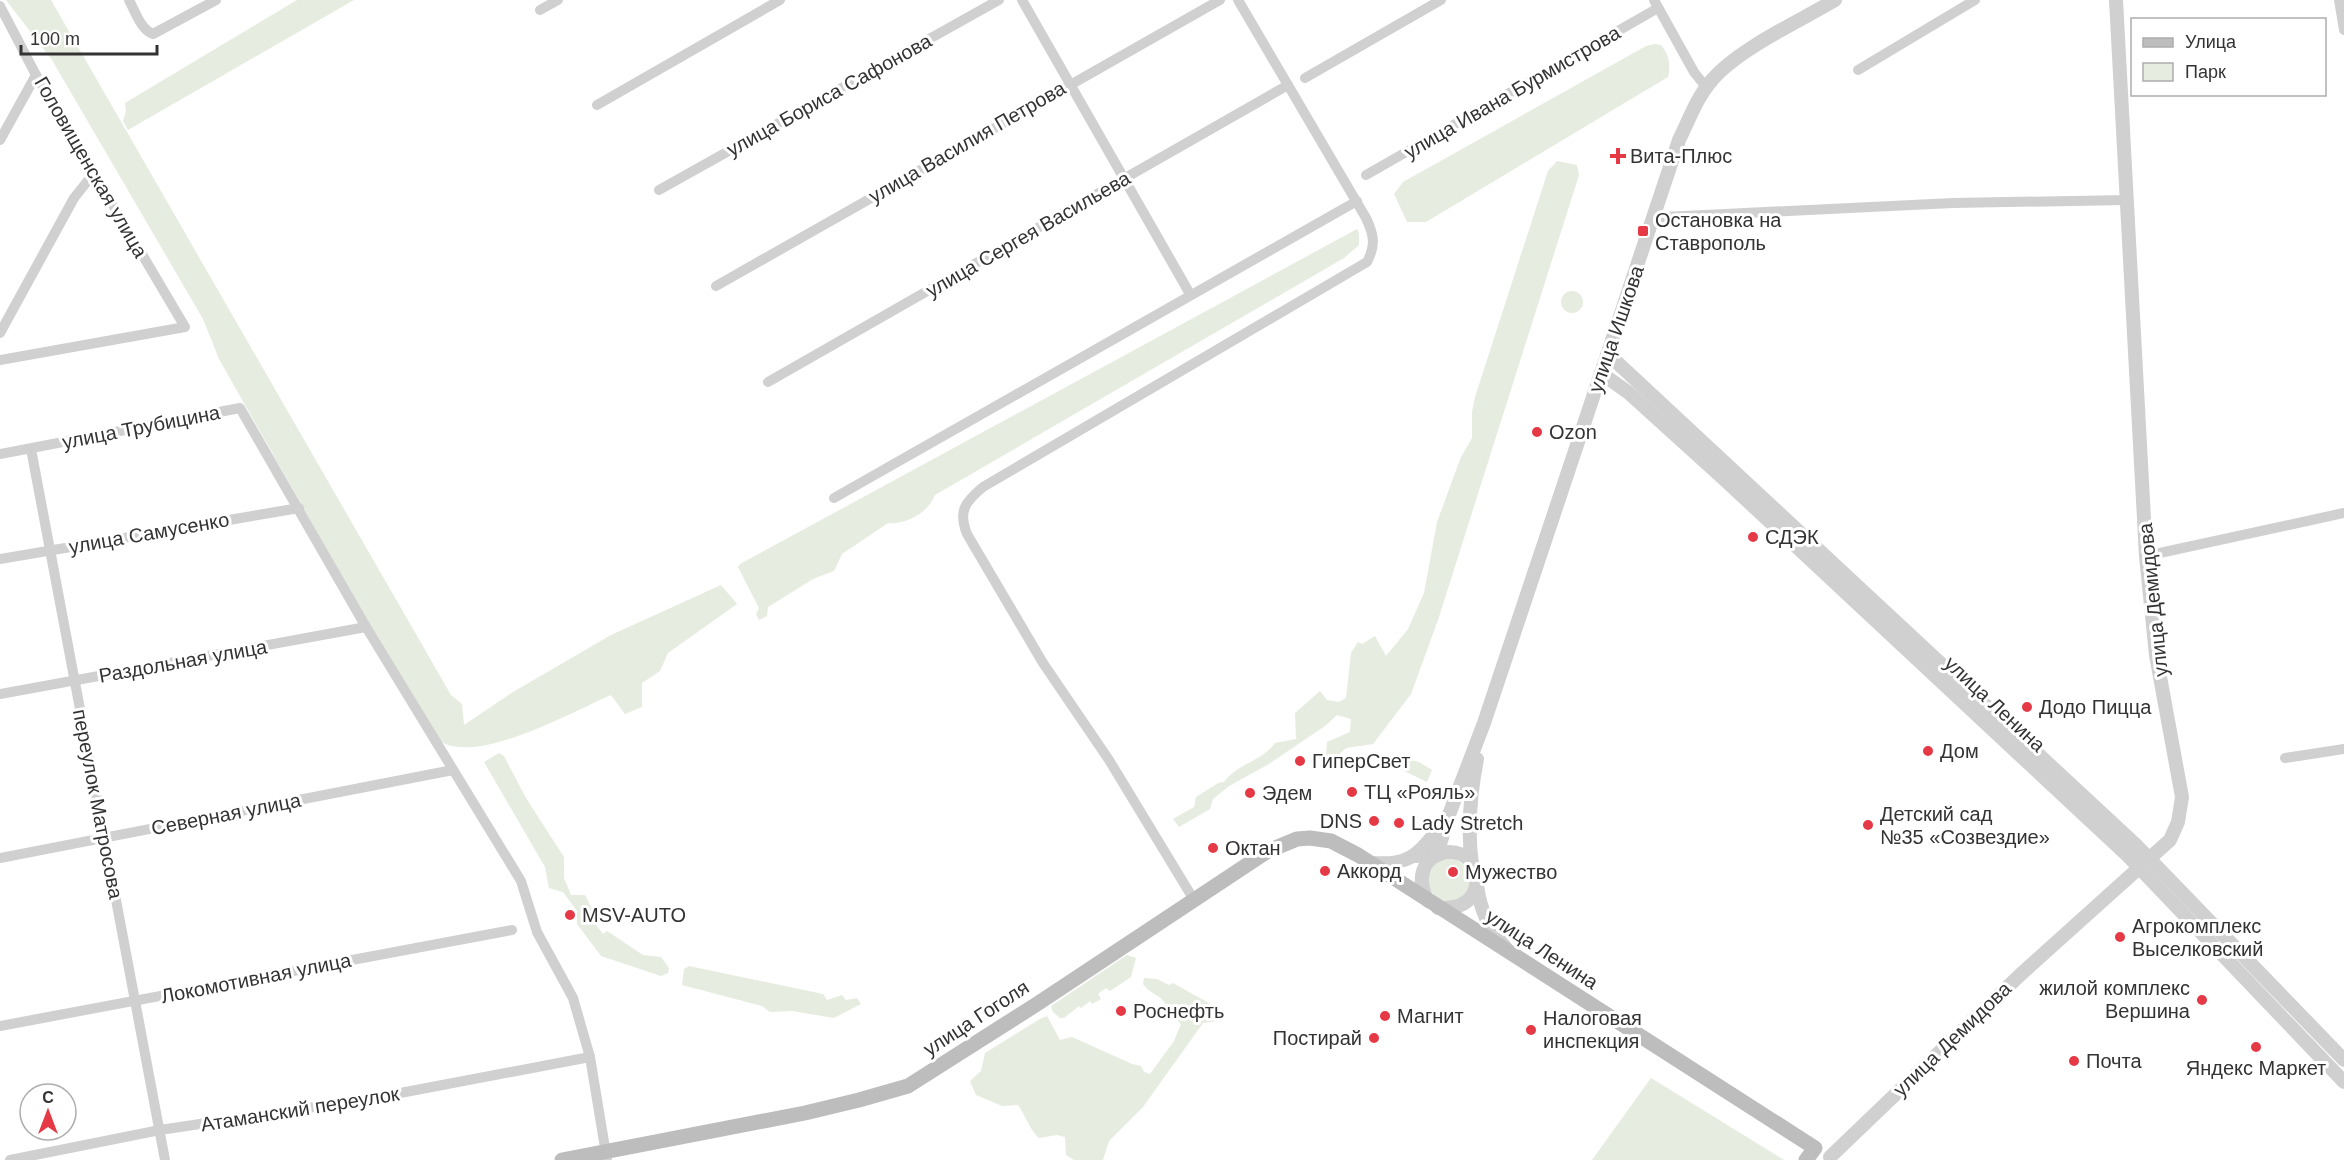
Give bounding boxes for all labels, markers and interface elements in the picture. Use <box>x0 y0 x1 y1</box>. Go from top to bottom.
scale bar <box>21 18 158 56</box>
legend <box>2131 18 2326 96</box>
street label: улица Ивана Бурмистрова <box>1400 21 1625 163</box>
text: 100 m <box>30 29 80 49</box>
street label: улица Бориса Сафонова <box>723 29 936 161</box>
text: Улица <box>2185 32 2237 52</box>
text: Парк <box>2185 62 2226 82</box>
street label: Головищенская улица <box>30 73 152 262</box>
street label: улица Василия Петрова <box>865 76 1070 207</box>
place label: Вита-Плюс <box>1630 145 1732 167</box>
marker: Вита-Плюс <box>1611 149 1625 163</box>
street label: улица Сергея Васильева <box>922 166 1135 302</box>
place label: Остановка на Ставрополь <box>1655 209 1782 254</box>
marker: Остановка на Ставрополь <box>1636 224 1650 238</box>
street label: улица Ишкова <box>1584 262 1648 395</box>
street label: улица Трубицина <box>60 401 223 453</box>
place label: Ozon <box>1549 421 1597 443</box>
marker: Ozon <box>1530 425 1544 439</box>
street label: улица Самусенко <box>67 508 231 558</box>
street label: улица Демидова <box>2134 521 2172 678</box>
place label: СДЭК <box>1765 526 1819 548</box>
marker: СДЭК <box>1746 530 1760 544</box>
street label: Раздольная улица <box>97 635 270 687</box>
street label: улица Ленина <box>1940 652 2050 757</box>
place label: Додо Пицца <box>2039 696 2152 718</box>
marker: Додо Пицца <box>2020 700 2034 714</box>
street label: переулок Матросова <box>69 707 127 902</box>
place label: Дом <box>1940 740 1979 762</box>
marker: Дом <box>1921 744 1935 758</box>
place label: ГиперСвет <box>1312 750 1410 772</box>
marker: ГиперСвет <box>1293 754 1307 768</box>
place label: ТЦ «Рояль» <box>1364 781 1475 803</box>
place label: Эдем <box>1262 782 1312 804</box>
marker: ТЦ «Рояль» <box>1345 785 1359 799</box>
marker: Эдем <box>1243 786 1257 800</box>
street label: Северная улица <box>149 789 303 839</box>
place label: Детский сад №35 «Созвездие» <box>1880 803 2050 848</box>
place label: DNS <box>1320 810 1362 832</box>
place label: Lady Stretch <box>1411 812 1523 834</box>
marker: DNS <box>1367 814 1381 828</box>
marker: Lady Stretch <box>1392 816 1406 830</box>
marker: Детский сад №35 «Созвездие» <box>1861 818 1875 832</box>
place label: Октан <box>1225 837 1281 859</box>
marker: Октан <box>1206 841 1220 855</box>
place label: Аккорд <box>1337 860 1402 882</box>
place label: Мужество <box>1465 861 1557 883</box>
marker: Аккорд <box>1318 864 1332 878</box>
marker: Мужество <box>1446 865 1460 879</box>
place label: MSV-AUTO <box>582 904 686 926</box>
street label: улица Ленина <box>1482 905 1603 994</box>
marker: MSV-AUTO <box>563 908 577 922</box>
place label: Агрокомплекс Выселковский <box>2132 915 2263 960</box>
marker: Агрокомплекс Выселковский <box>2113 930 2127 944</box>
street label: Локомотивная улица <box>159 949 354 1007</box>
street label: улица Гоголя <box>919 976 1033 1060</box>
street label: улица Демидова <box>1889 977 2016 1101</box>
place label: жилой комплекс Вершина <box>2039 977 2191 1022</box>
marker: жилой комплекс Вершина <box>2195 993 2209 1007</box>
place label: Роснефть <box>1133 1000 1224 1022</box>
marker: Роснефть <box>1114 1004 1128 1018</box>
place label: Магнит <box>1397 1005 1464 1027</box>
place label: Налоговая инспекция <box>1543 1007 1642 1052</box>
marker: Магнит <box>1378 1009 1392 1023</box>
marker: Налоговая инспекция <box>1524 1023 1538 1037</box>
place label: Постирай <box>1273 1027 1362 1049</box>
marker: Постирай <box>1367 1031 1381 1045</box>
marker: Яндекс Маркет <box>2249 1040 2263 1054</box>
place label: Почта <box>2086 1050 2142 1072</box>
marker: Почта <box>2067 1054 2081 1068</box>
place label: Яндекс Маркет <box>2186 1057 2326 1079</box>
north arrow <box>18 1082 78 1142</box>
street label: Атаманский переулок <box>199 1082 401 1136</box>
text: С <box>42 1089 54 1106</box>

